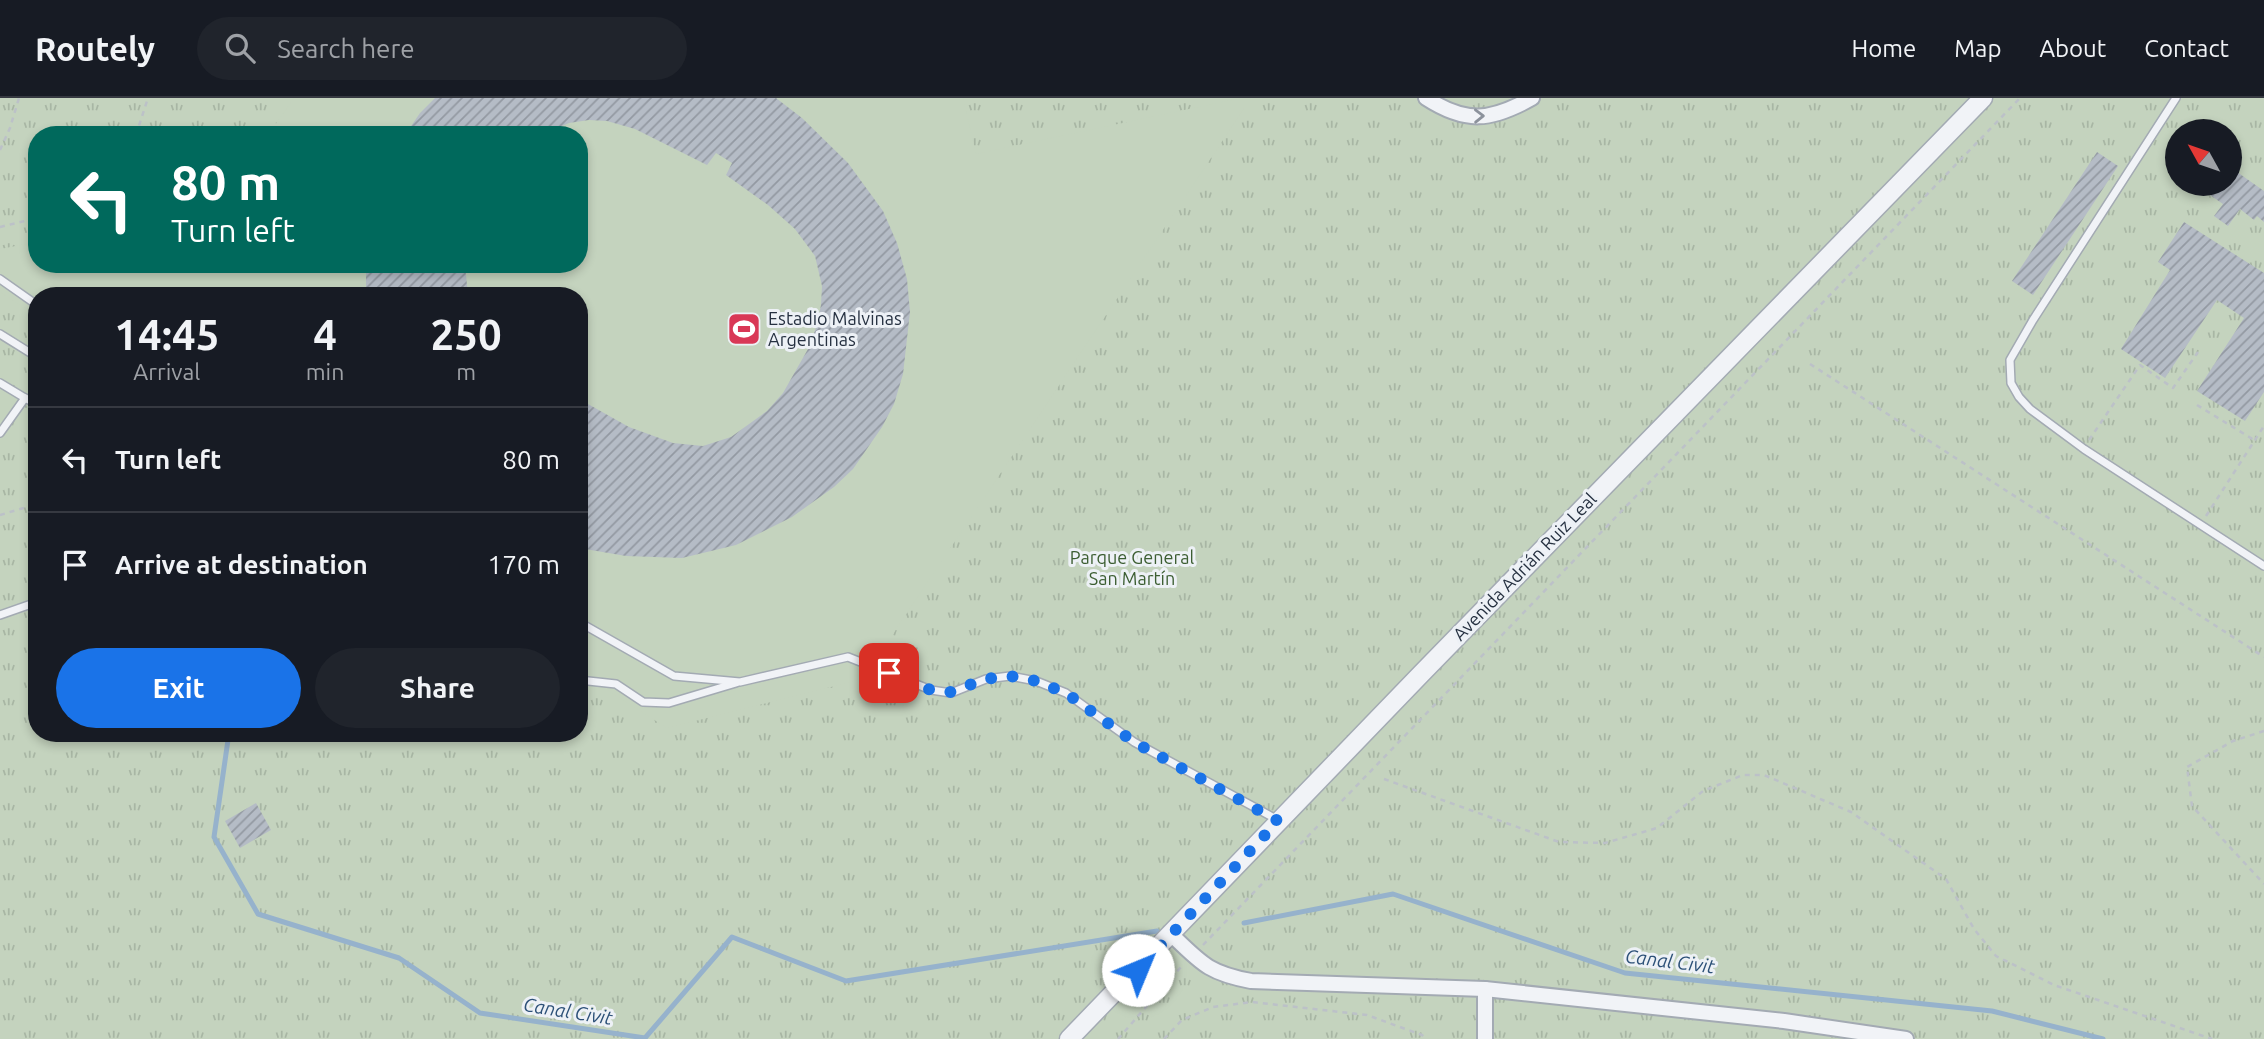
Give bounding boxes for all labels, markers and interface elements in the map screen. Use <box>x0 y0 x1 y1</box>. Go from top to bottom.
search box <box>197 17 687 80</box>
icon: search <box>221 29 259 67</box>
text: Routely <box>35 30 155 67</box>
text: Search here <box>277 34 415 63</box>
text: Home <box>1851 35 1916 62</box>
text: Map <box>1954 35 2001 62</box>
text: About <box>2039 35 2106 62</box>
text: Contact <box>2144 35 2229 62</box>
one-way arrow <box>1474 108 1485 124</box>
north arrow <box>2165 119 2242 196</box>
map controls <box>2165 119 2242 196</box>
icon: left <box>56 154 147 245</box>
text: 80 m <box>171 154 280 209</box>
text: Turn left <box>171 212 295 248</box>
place label: Estadio Malvinas Argentinas <box>768 308 902 349</box>
sports icon: Estadio Malvinas Argentinas <box>725 310 763 348</box>
text: 14:45 <box>114 311 219 358</box>
text: 4 <box>313 311 337 358</box>
text: 250 <box>431 311 502 358</box>
text: Arrival <box>133 359 200 384</box>
text: min <box>306 359 344 384</box>
text: m <box>456 359 476 384</box>
icon: left <box>56 441 94 479</box>
text: Turn left <box>115 445 221 474</box>
text: 80 m <box>502 445 560 474</box>
street label: Avenida Adrián Ruiz Leal <box>1449 488 1600 644</box>
icon: arrive <box>56 546 94 584</box>
park label: Parque General San Martín <box>1070 547 1194 588</box>
text: Arrive at destination <box>115 550 368 579</box>
text: 170 m <box>488 550 560 579</box>
pin <box>859 643 919 703</box>
button: Exit <box>56 648 301 728</box>
button: Share <box>315 648 560 728</box>
icon: arrive <box>870 654 908 692</box>
position arrow <box>1101 933 1175 1007</box>
water label: Canal Civit <box>1624 945 1717 977</box>
water label: Canal Civit <box>522 993 615 1029</box>

